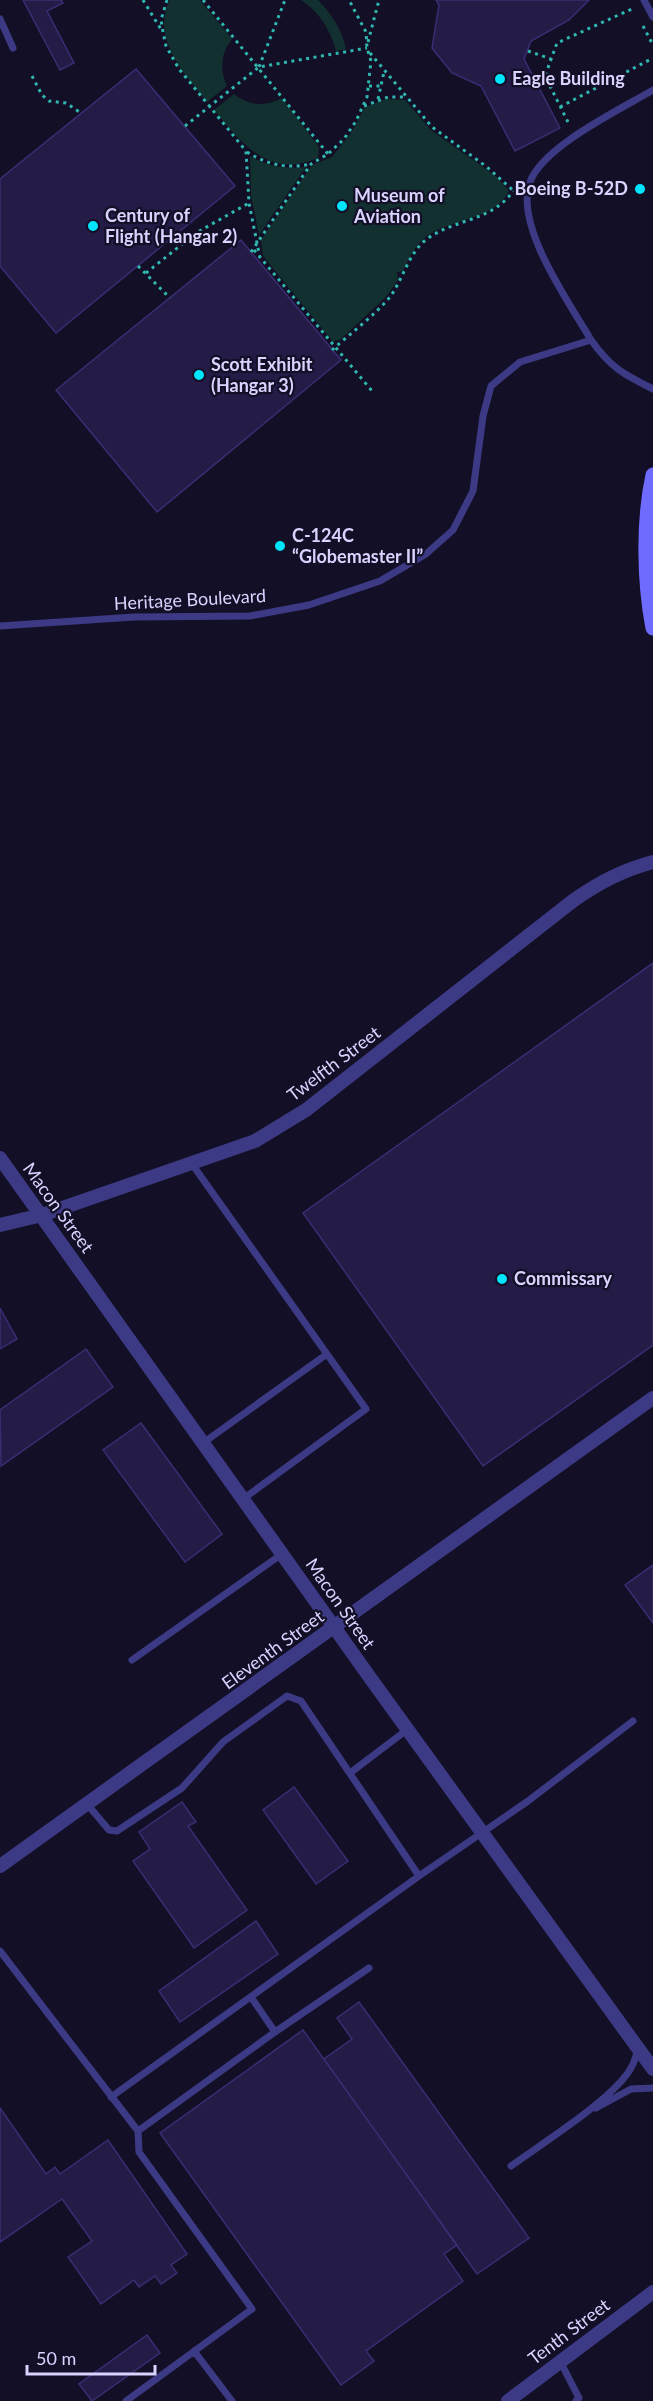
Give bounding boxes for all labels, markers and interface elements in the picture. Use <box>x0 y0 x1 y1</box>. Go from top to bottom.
place label: Eagle Building <box>512 67 625 89</box>
marker: Eagle Building <box>493 72 507 86</box>
place label: Boeing B-52D <box>515 177 628 199</box>
marker: Boeing B-52D <box>633 182 647 196</box>
place label: Museum of Aviation <box>353 184 445 227</box>
marker: Museum of Aviation <box>335 199 349 213</box>
place label: Century of Flight (Hangar 2) <box>105 204 237 247</box>
marker: Century of Flight (Hangar 2) <box>86 219 100 233</box>
place label: Scott Exhibit (Hangar 3) <box>211 353 313 396</box>
marker: Scott Exhibit (Hangar 3) <box>192 368 206 382</box>
place label: C-124C “Globemaster II” <box>292 524 423 567</box>
marker: C-124C “Globemaster II” <box>273 539 287 553</box>
street label: Heritage Boulevard <box>113 584 267 614</box>
street label: Twelfth Street <box>282 1021 385 1105</box>
street label: Macon Street <box>19 1158 99 1257</box>
place label: Commissary <box>514 1267 612 1289</box>
marker: Commissary <box>495 1272 509 1286</box>
street label: Macon Street <box>301 1554 381 1654</box>
street label: Eleventh Street <box>217 1604 328 1694</box>
street label: Tenth Street <box>523 2293 614 2369</box>
scale bar <box>27 2338 154 2376</box>
text: 50 m <box>36 2347 76 2369</box>

